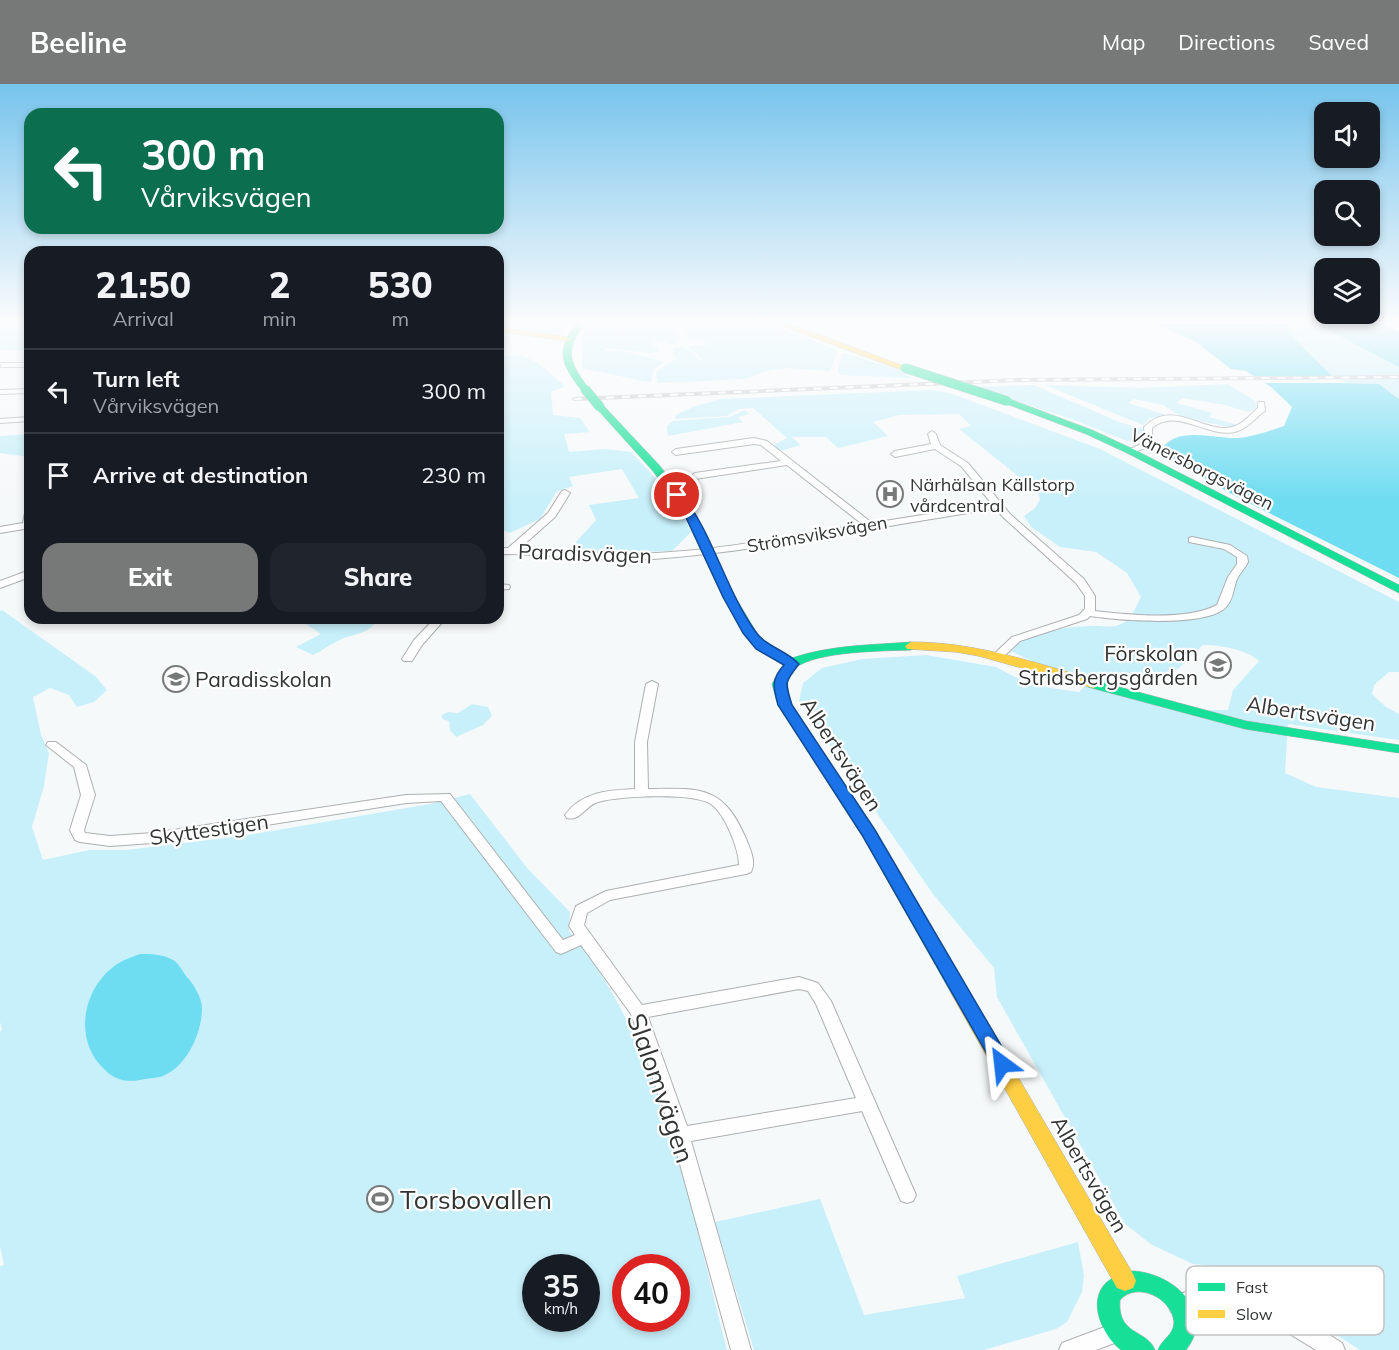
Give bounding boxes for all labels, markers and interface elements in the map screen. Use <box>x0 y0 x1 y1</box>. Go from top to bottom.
text: Beeline <box>30 25 127 60</box>
text: Map <box>1102 29 1145 55</box>
text: Directions <box>1178 29 1275 55</box>
text: Saved <box>1308 29 1369 55</box>
map controls <box>1314 102 1380 324</box>
button: sound <box>1314 102 1380 168</box>
text: 300 m <box>141 128 266 181</box>
icon: left <box>42 132 120 210</box>
text: Vårviksvägen <box>141 180 312 214</box>
button: search <box>1314 180 1380 246</box>
button: layers <box>1314 258 1380 324</box>
text: 21:50 <box>95 262 191 307</box>
text: 2 <box>269 262 290 307</box>
text: 530 <box>368 262 433 307</box>
text: Arrival <box>113 306 174 331</box>
text: min <box>262 306 297 331</box>
text: m <box>391 306 409 331</box>
text: Turn left <box>93 365 180 393</box>
icon: left <box>42 375 75 408</box>
text: 300 m <box>421 377 486 405</box>
text: Vårviksvägen <box>93 393 219 418</box>
street label: Vänersborgsvägen <box>1127 423 1277 515</box>
icon: arrive <box>42 459 75 492</box>
text: Arrive at destination <box>93 461 308 489</box>
text: 230 m <box>421 461 486 489</box>
pin <box>651 469 702 520</box>
place label: Närhälsan Källstorp vårdcentral <box>910 473 1075 517</box>
icon: arrive <box>660 478 693 511</box>
hospital icon: Närhälsan Källstorp vårdcentral <box>875 479 905 509</box>
street label: Strömsviksvägen <box>745 510 889 558</box>
street label: Paradisvägen <box>518 538 652 568</box>
button: Exit <box>42 543 258 612</box>
button: Share <box>270 543 486 612</box>
place label: Förskolan Stridsbergsgården <box>1018 640 1198 690</box>
school or university icon: Förskolan Stridsbergsgården <box>1203 650 1233 680</box>
school or university icon: Paradisskolan <box>161 664 191 694</box>
place label: Paradisskolan <box>195 666 332 692</box>
street label: Albertsvägen <box>1245 690 1377 736</box>
street label: Albertsvägen <box>796 692 888 816</box>
street label: Skyttestigen <box>148 808 270 850</box>
street label: Slalomvägen <box>620 1009 702 1167</box>
position arrow <box>970 1032 1034 1096</box>
street label: Albertsvägen <box>1046 1111 1134 1237</box>
place label: Torsbovallen <box>400 1183 552 1216</box>
sports icon: Torsbovallen <box>365 1184 395 1214</box>
speed limit sign: 40 <box>612 1254 690 1332</box>
legend <box>1186 1266 1384 1335</box>
text: 35 <box>543 1267 579 1305</box>
text: Fast <box>1236 1277 1268 1297</box>
text: km/h <box>544 1299 578 1318</box>
text: Slow <box>1236 1304 1273 1324</box>

